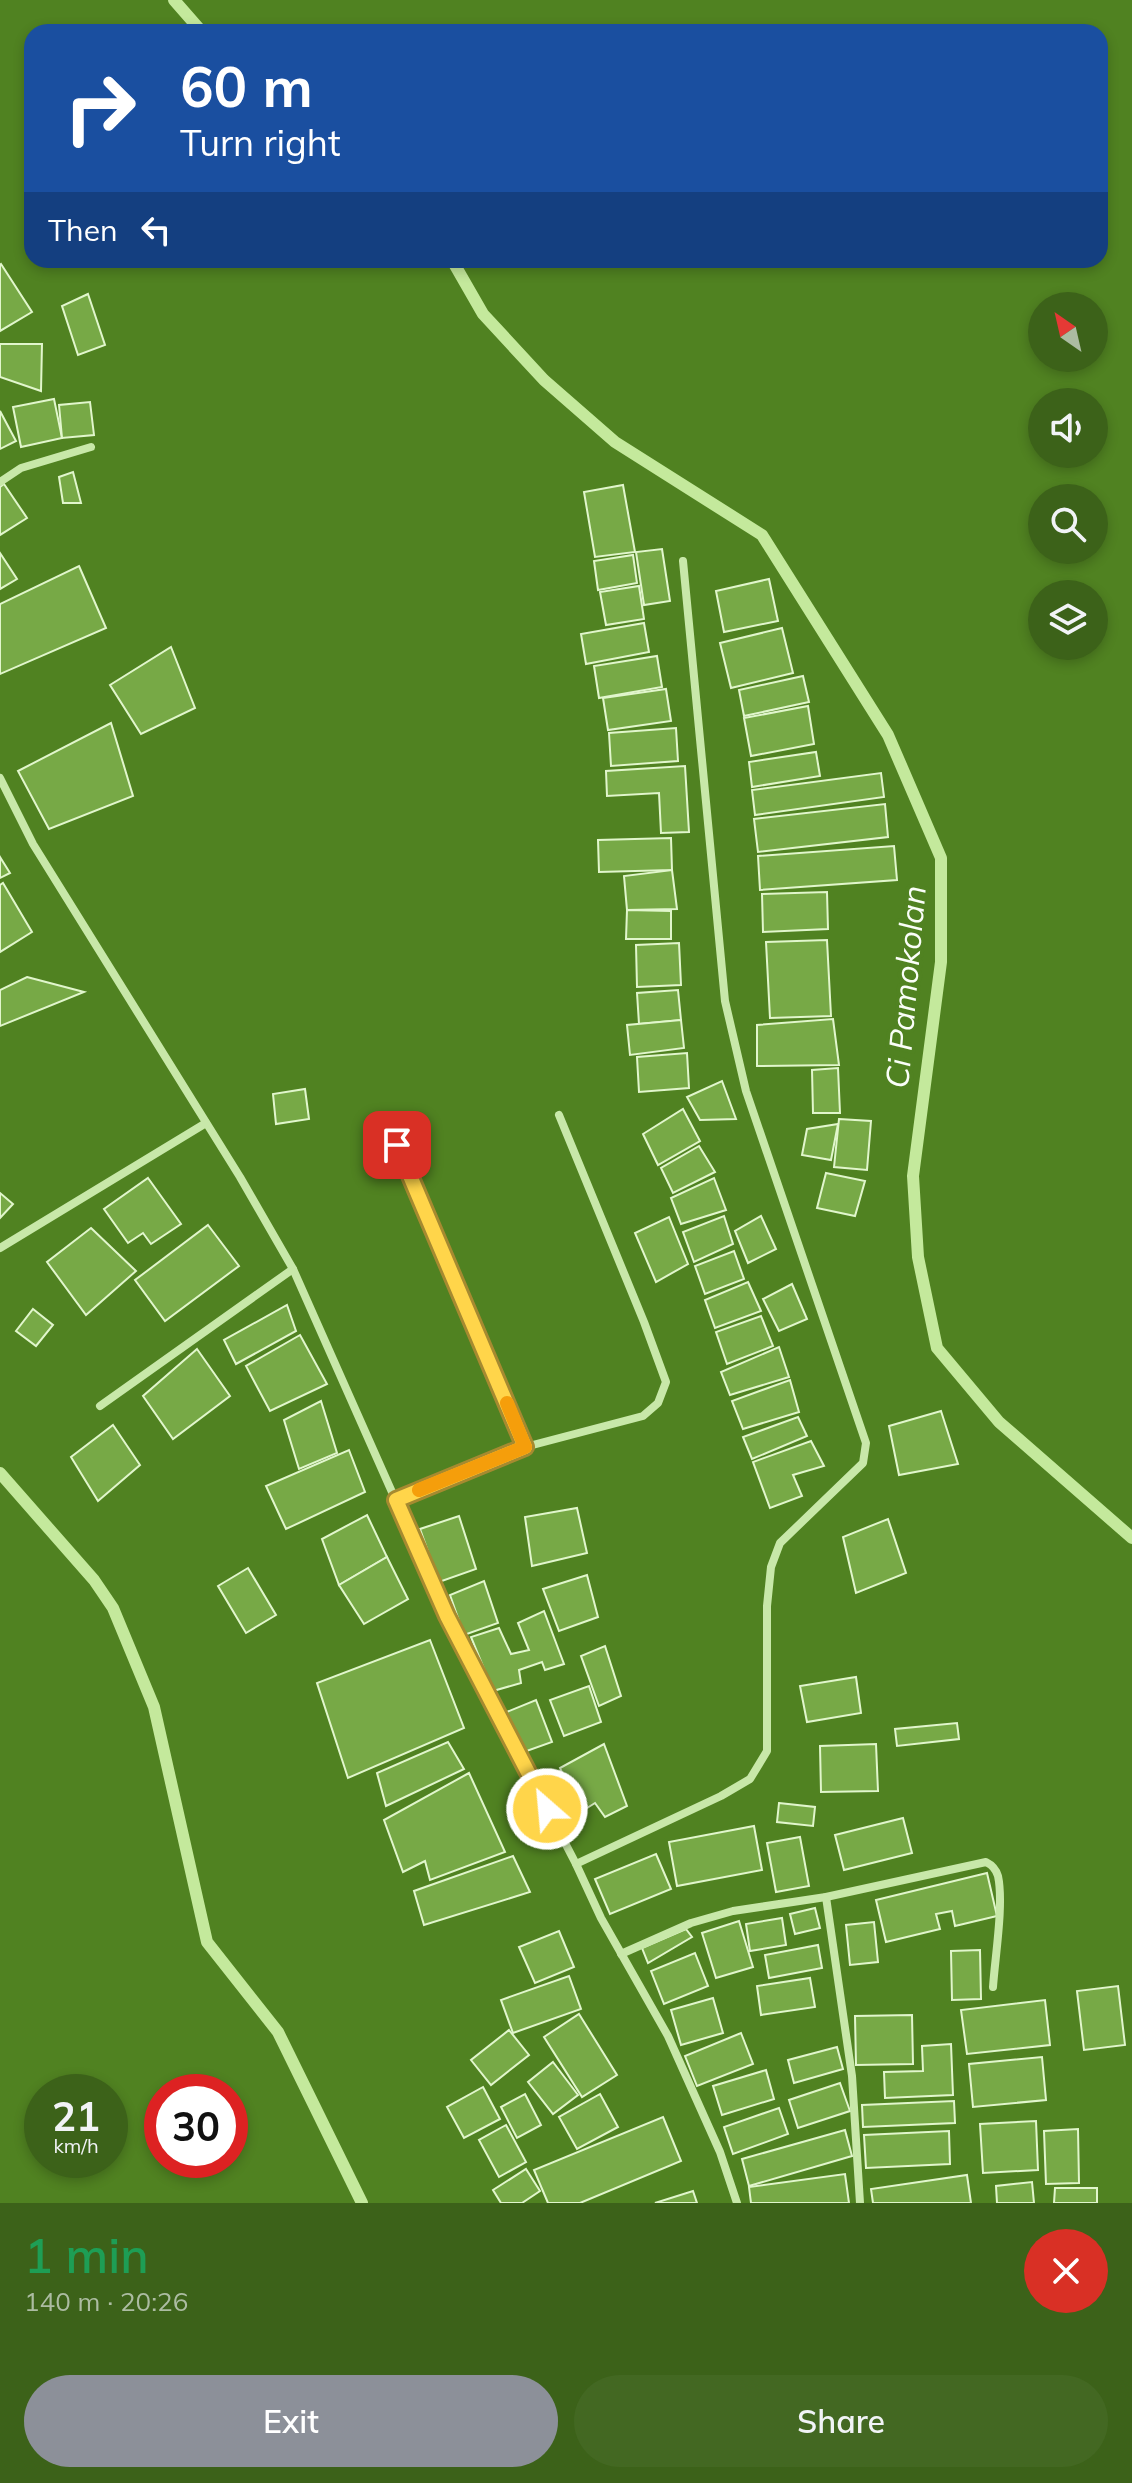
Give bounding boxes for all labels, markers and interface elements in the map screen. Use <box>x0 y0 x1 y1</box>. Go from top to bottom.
text: 60 m <box>180 51 313 121</box>
icon: right <box>48 56 152 160</box>
text: Turn right <box>180 120 341 165</box>
icon: left <box>134 208 178 252</box>
text: Then <box>48 211 118 249</box>
north arrow <box>1028 292 1108 372</box>
map controls <box>1028 292 1108 660</box>
button: sound <box>1028 388 1108 468</box>
button: search <box>1028 484 1108 564</box>
button: layers <box>1028 580 1108 660</box>
water label: Ci Pamokolan <box>876 884 934 1090</box>
pin <box>363 1111 431 1179</box>
icon: arrive <box>375 1123 419 1167</box>
position arrow <box>505 1767 589 1851</box>
speed limit sign: 30 <box>144 2074 248 2178</box>
text: 21 <box>52 2091 100 2141</box>
text: km/h <box>53 2133 99 2158</box>
text: 1 min <box>24 2225 149 2285</box>
button: close <box>1024 2229 1108 2313</box>
text: 140 m · 20:26 <box>24 2285 188 2318</box>
button: Exit <box>24 2375 558 2467</box>
button: Share <box>574 2375 1108 2467</box>

